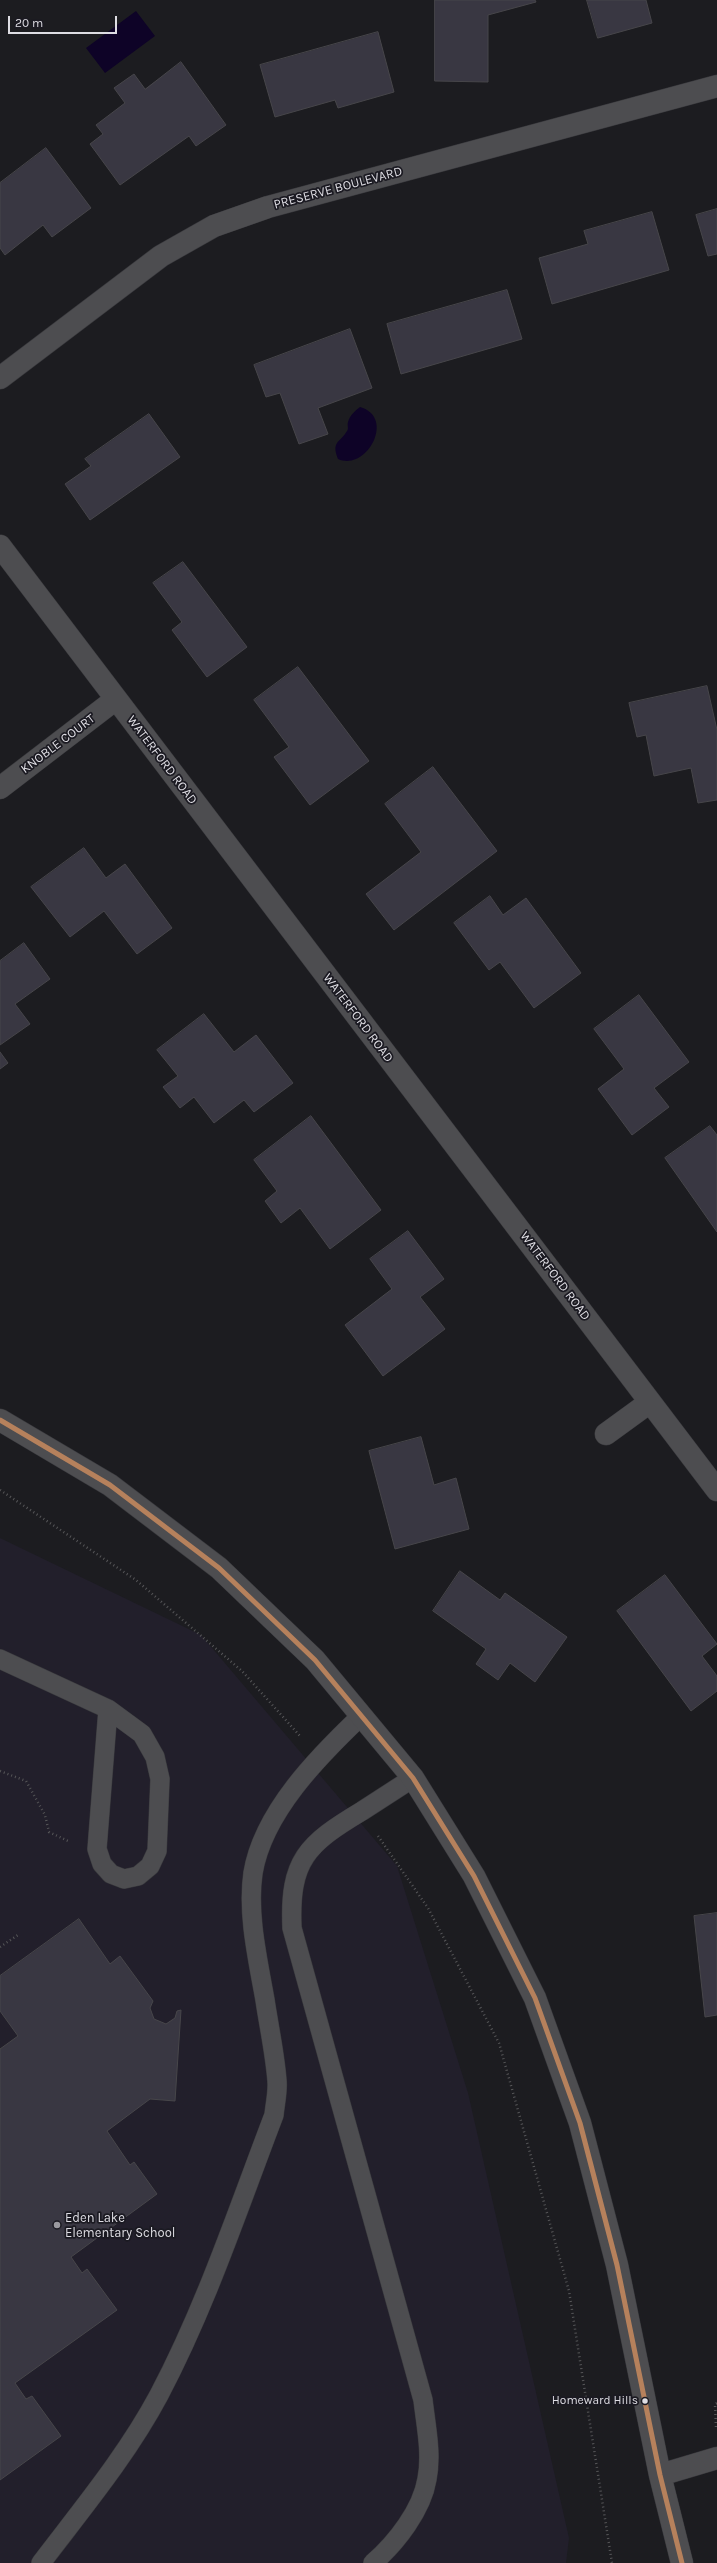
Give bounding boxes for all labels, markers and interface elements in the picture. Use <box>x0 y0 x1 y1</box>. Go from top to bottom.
scale bar <box>10 8 119 34</box>
text: 20 m <box>15 16 43 30</box>
street label: PRESERVE BOULEVARD <box>272 163 404 213</box>
street label: KNOBLE COURT <box>18 711 98 777</box>
street label: WATERFORD ROAD <box>124 713 200 807</box>
street label: WATERFORD ROAD <box>320 971 396 1065</box>
street label: WATERFORD ROAD <box>517 1229 593 1323</box>
place label: Eden Lake Elementary School <box>65 2210 175 2241</box>
marker: Eden Lake Elementary School <box>52 2220 62 2230</box>
place label: Homeward Hills <box>552 2394 638 2408</box>
marker: Homeward Hills <box>640 2396 650 2406</box>

